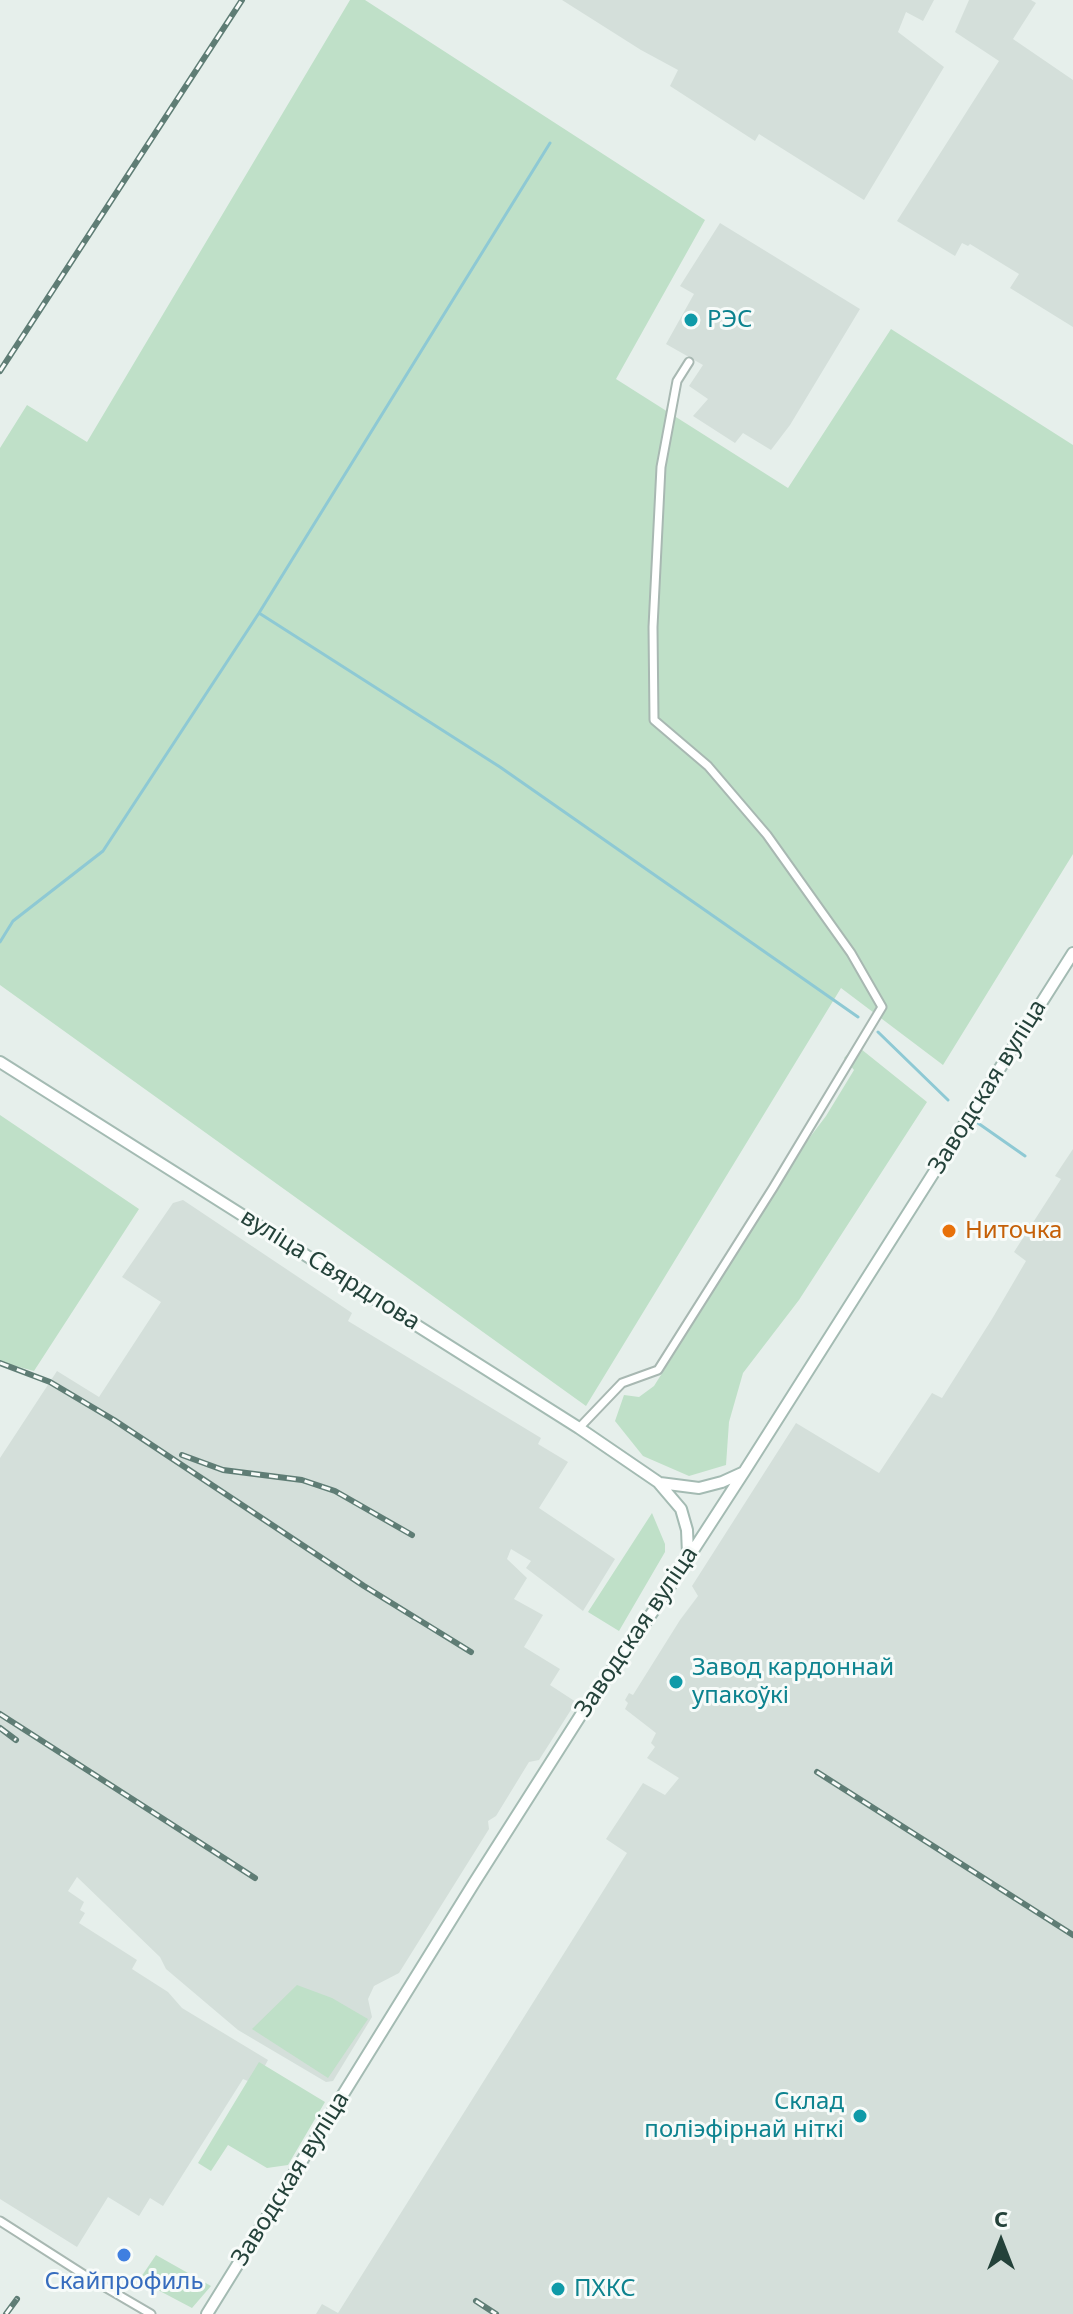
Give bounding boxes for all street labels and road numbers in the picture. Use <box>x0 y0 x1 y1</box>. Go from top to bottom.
street label: Заводская вуліца <box>923 995 1053 1179</box>
street label: вуліца Свярдлова <box>235 1203 425 1337</box>
street label: Заводская вуліца <box>569 1541 705 1723</box>
street label: Заводская вуліца <box>226 2087 356 2271</box>

